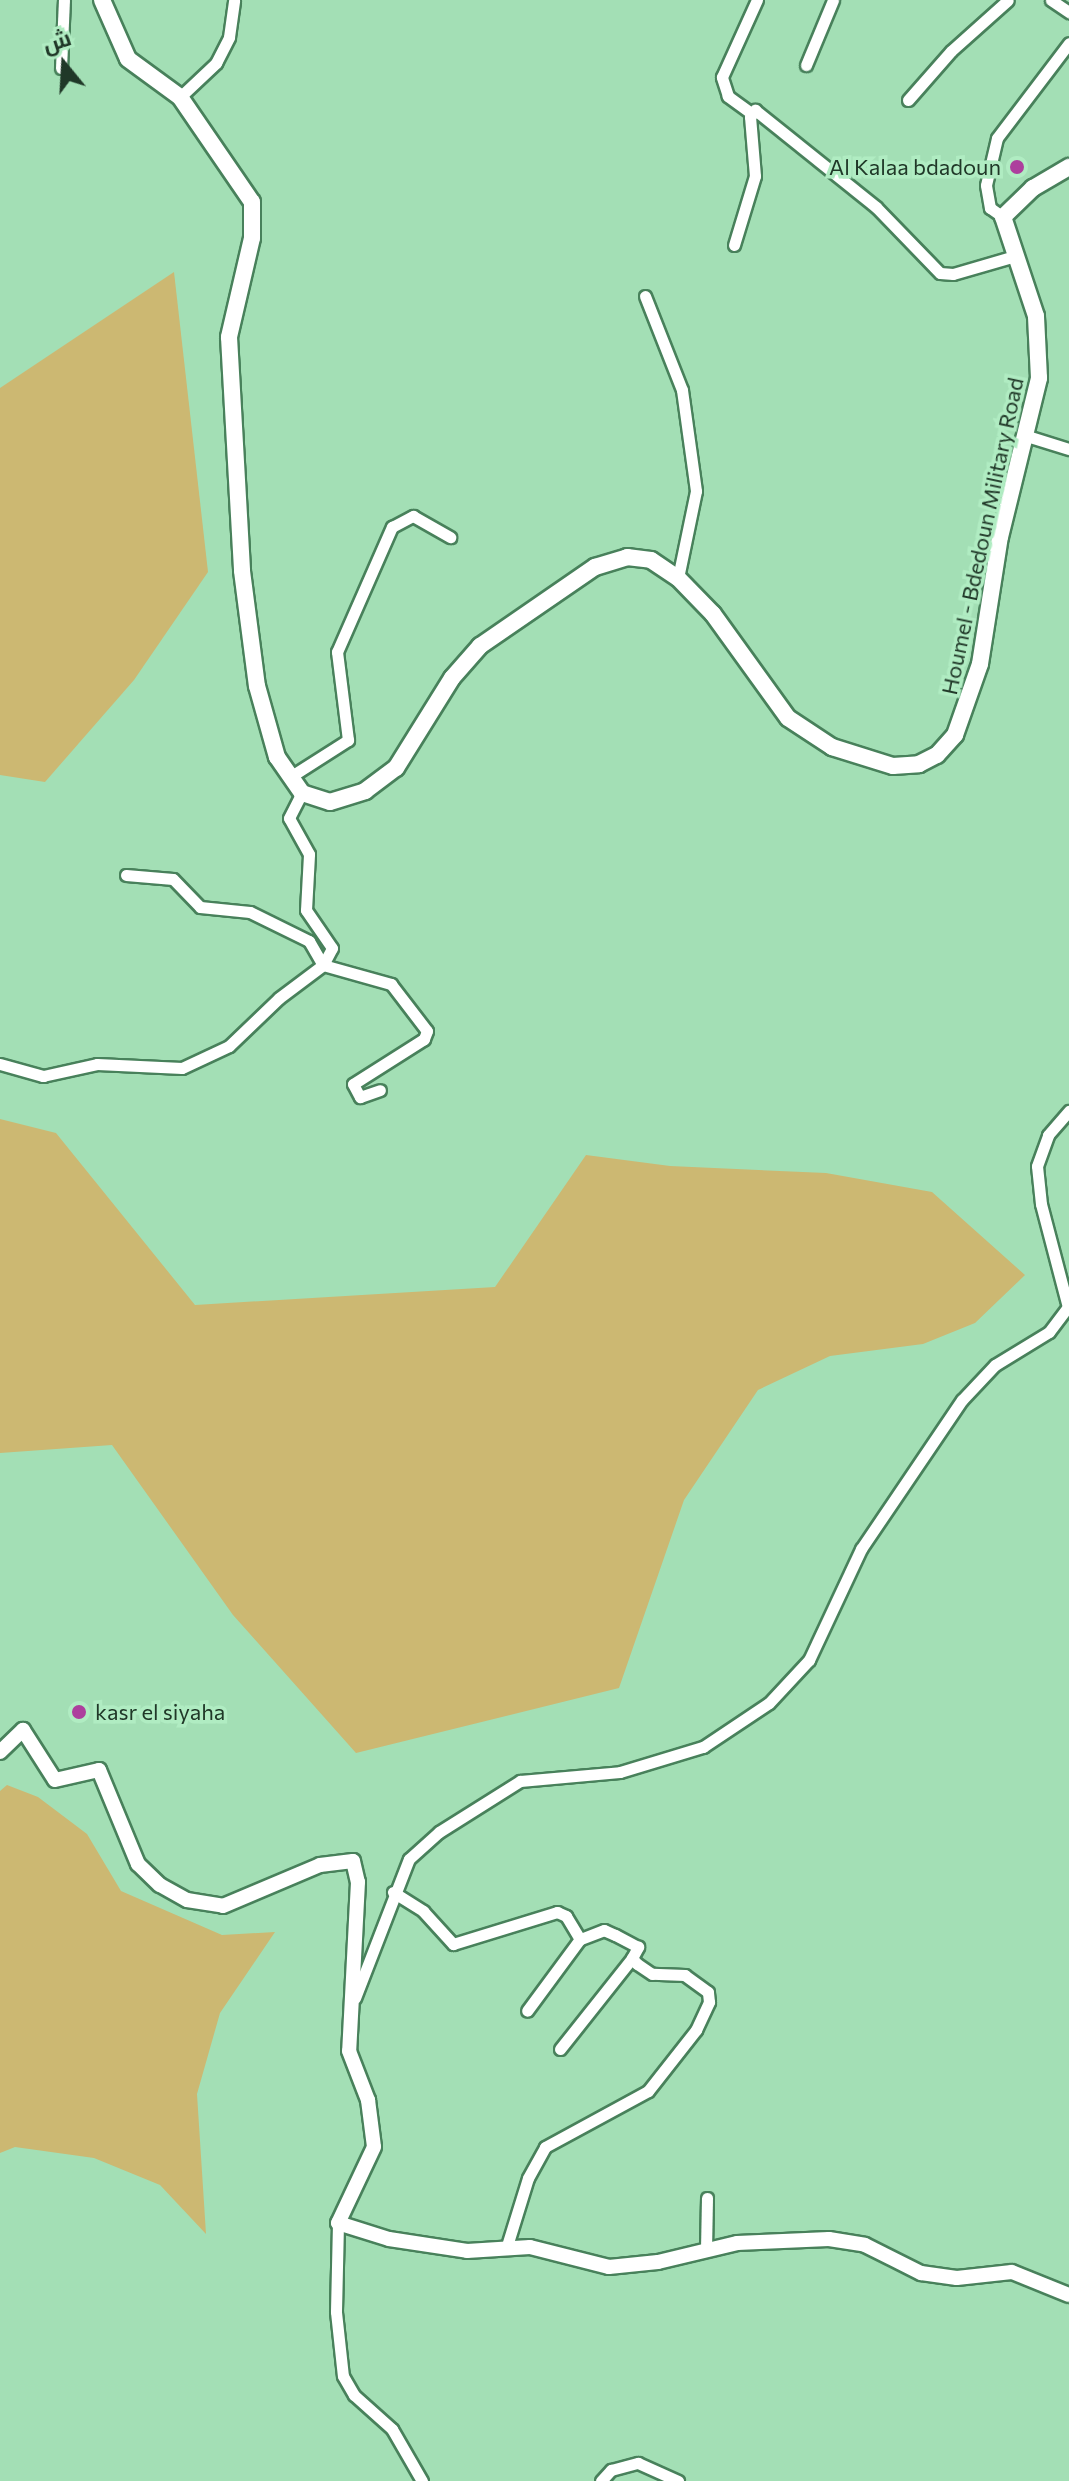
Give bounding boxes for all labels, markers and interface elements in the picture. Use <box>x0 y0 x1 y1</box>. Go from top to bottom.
text: ش <box>39 23 74 58</box>
north arrow <box>24 24 104 104</box>
place label: Al Kalaa bdadoun <box>829 154 1001 180</box>
marker: Al Kalaa bdadoun <box>1008 158 1026 176</box>
street label: Houmel - Bdedoun Military Road <box>935 375 1029 697</box>
place label: kasr el siyaha <box>95 1699 225 1725</box>
marker: kasr el siyaha <box>70 1703 88 1721</box>

